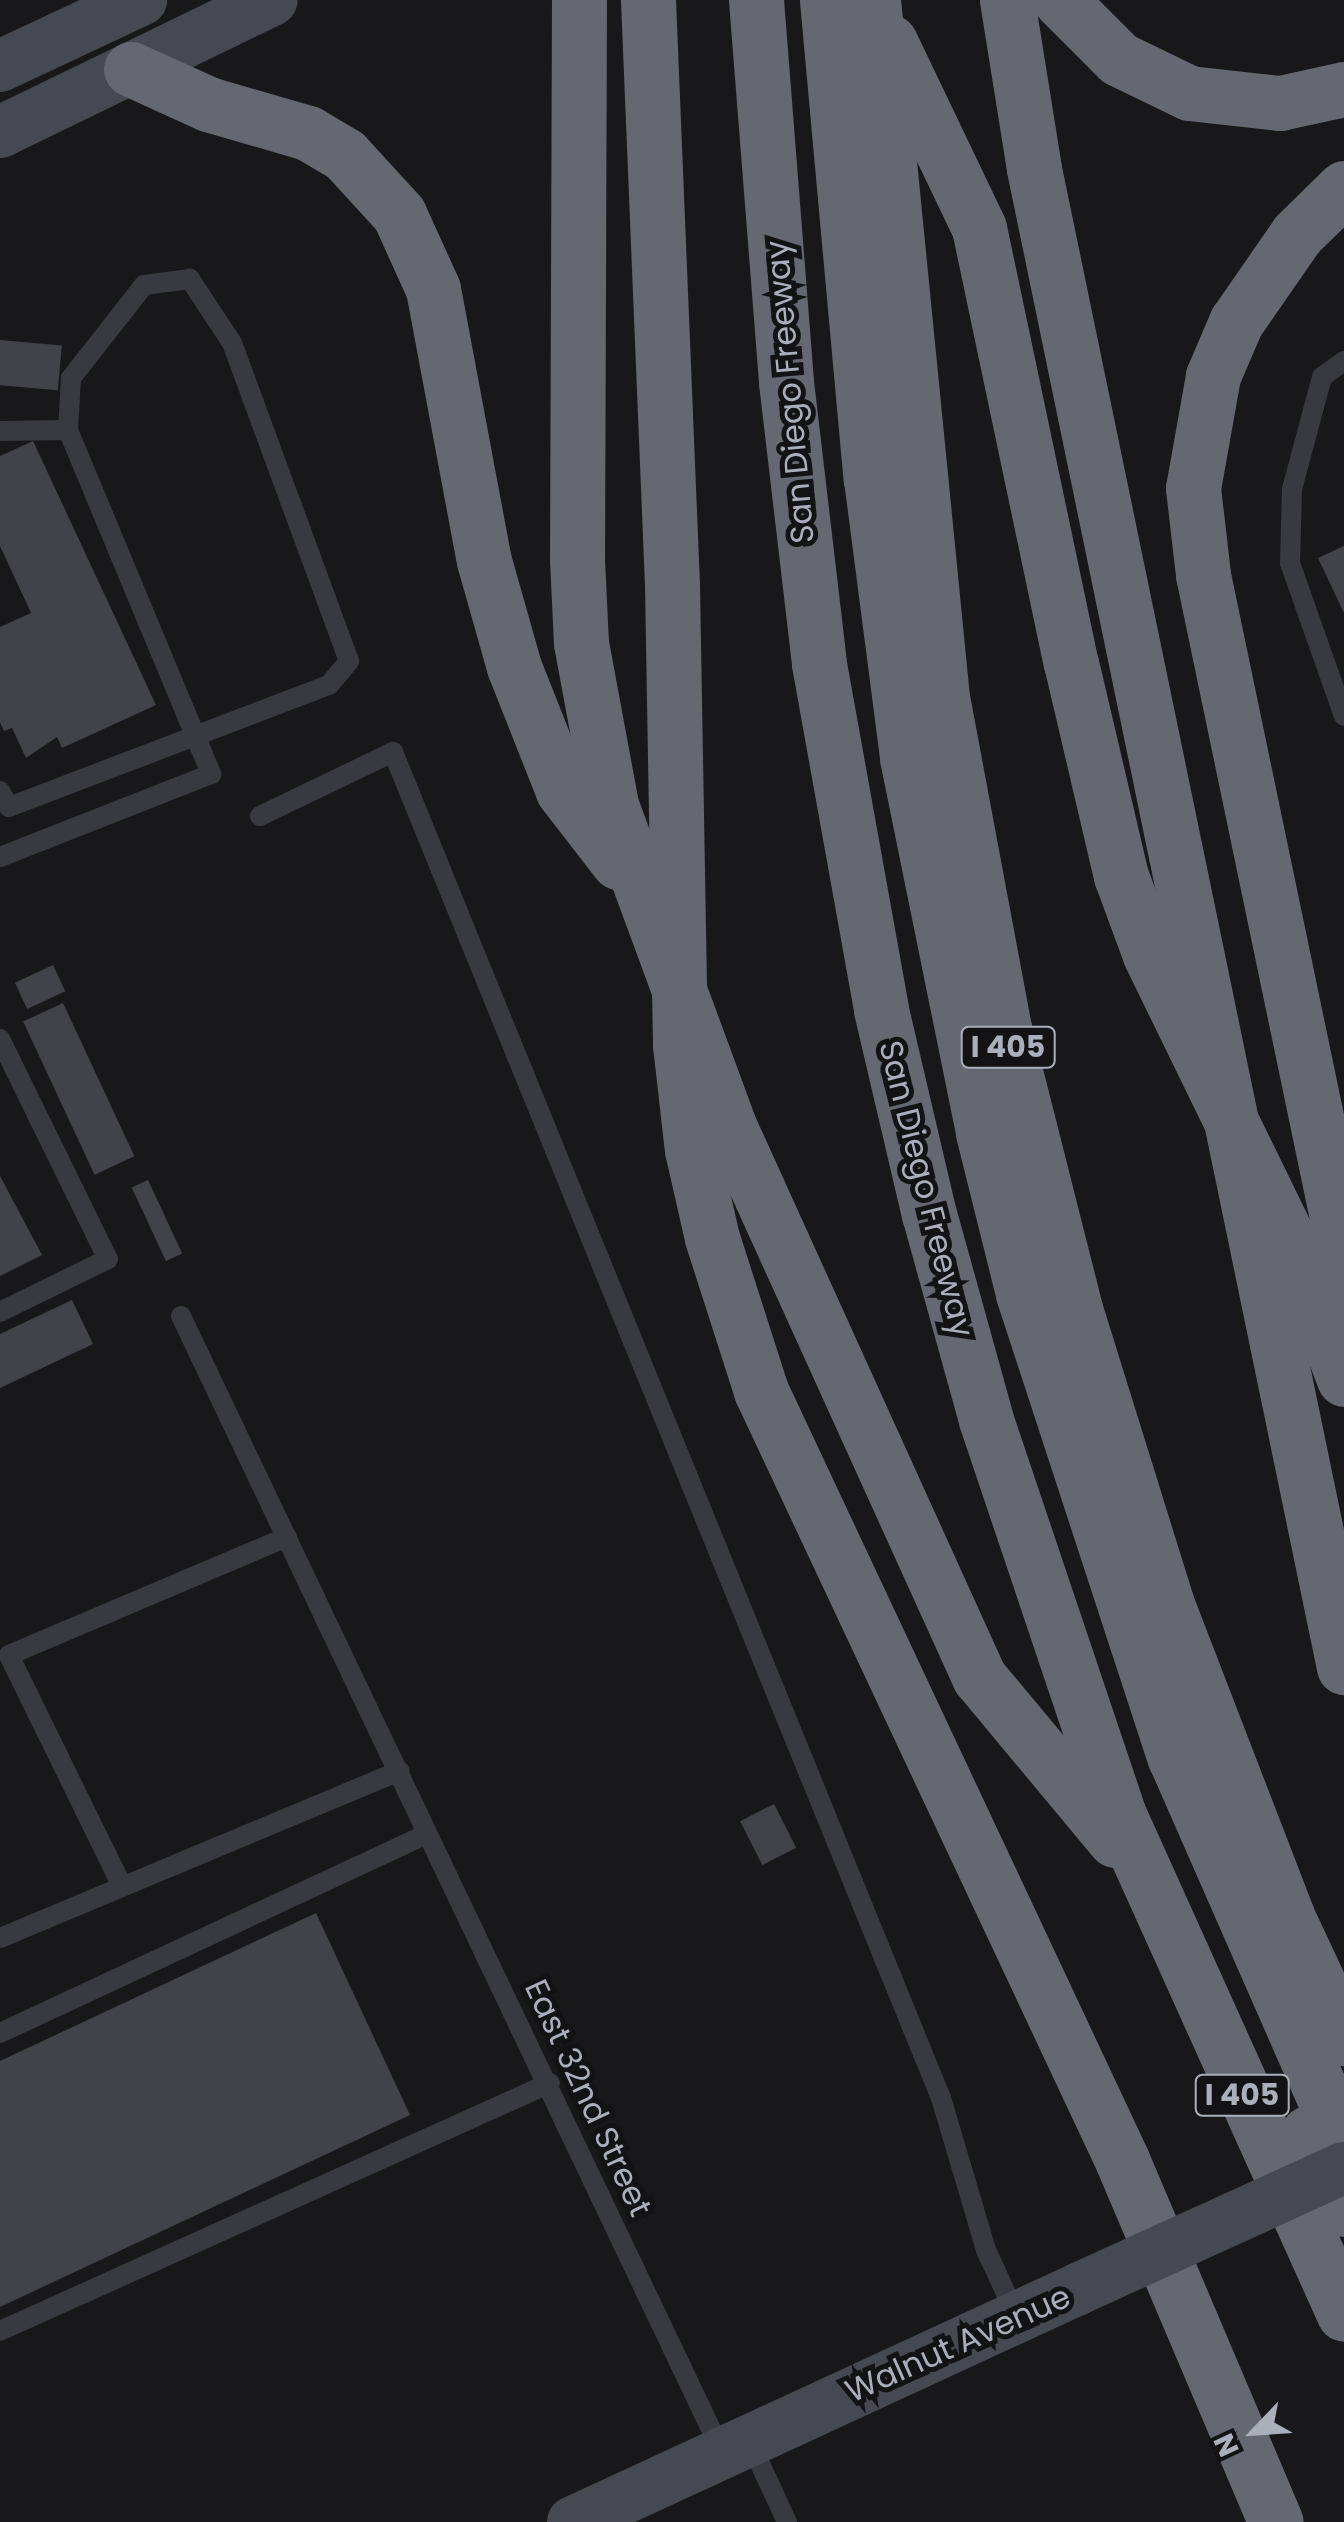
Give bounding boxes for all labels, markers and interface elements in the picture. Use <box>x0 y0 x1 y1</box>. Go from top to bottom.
street label: San Diego Freeway <box>758 239 822 545</box>
road number: I 405 <box>960 1022 1056 1072</box>
street label: San Diego Freeway <box>871 1037 981 1341</box>
street label: East 32nd Street <box>516 1974 660 2222</box>
road number: I 405 <box>1194 2070 1290 2120</box>
street label: Walnut Avenue <box>840 2277 1076 2411</box>
north arrow <box>1204 2382 1304 2482</box>
text: N <box>1204 2427 1248 2463</box>

